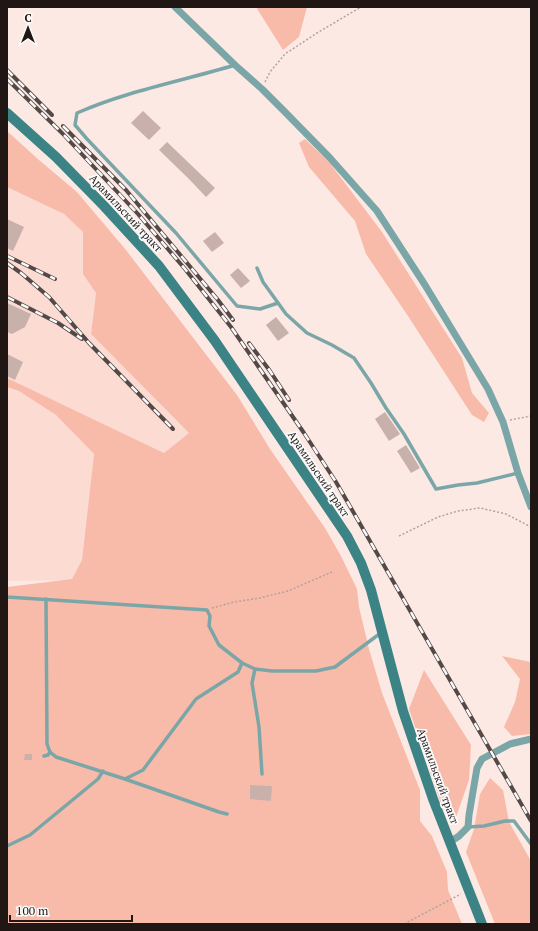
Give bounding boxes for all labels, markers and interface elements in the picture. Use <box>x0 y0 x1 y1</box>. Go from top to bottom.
north arrow <box>8 8 48 48</box>
text: С <box>24 11 32 25</box>
street label: Арамильский тракт <box>86 171 166 255</box>
street label: Арамильский тракт <box>285 428 353 520</box>
street label: Арамильский тракт <box>414 726 462 826</box>
scale bar <box>10 897 132 923</box>
text: 100 m <box>16 903 49 918</box>

